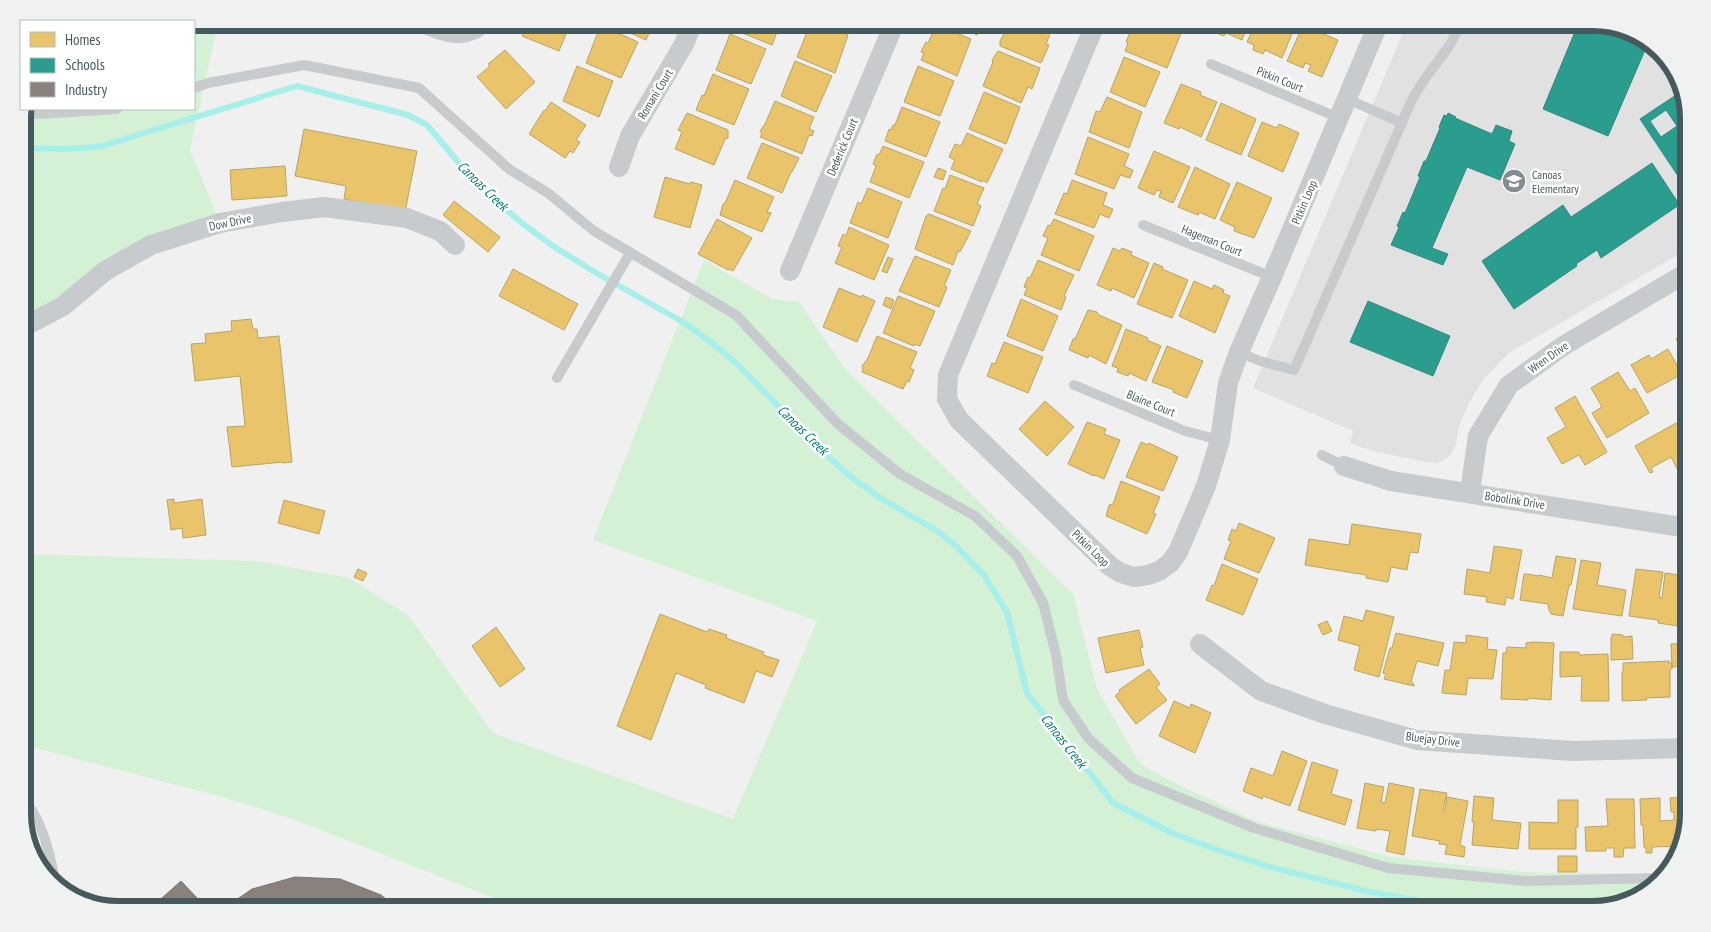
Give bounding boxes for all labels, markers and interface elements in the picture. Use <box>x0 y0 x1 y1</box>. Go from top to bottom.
legend <box>20 20 195 110</box>
text: Homes <box>65 30 101 49</box>
text: Schools <box>65 55 105 74</box>
street label: Pitkin Court <box>1255 63 1306 95</box>
street label: Romani Court <box>634 66 676 122</box>
text: Industry <box>65 80 107 99</box>
street label: Dederick Court <box>823 115 861 178</box>
water label: Canoas Creek <box>454 157 513 216</box>
place label: Canoas Elementary <box>1532 167 1579 196</box>
school or university icon: Canoas Elementary <box>1501 168 1527 194</box>
street label: Pitkin Loop <box>1288 178 1320 226</box>
street label: Dow Drive <box>208 210 252 234</box>
street label: Hageman Court <box>1179 221 1245 259</box>
street label: Wren Drive <box>1525 338 1571 376</box>
street label: Blaine Court <box>1125 386 1178 420</box>
water label: Canoas Creek <box>774 401 833 460</box>
street label: Bobolink Drive <box>1484 488 1546 512</box>
street label: Pitkin Loop <box>1069 526 1113 570</box>
water label: Canoas Creek <box>1037 710 1092 773</box>
street label: Bluejay Drive <box>1405 728 1461 750</box>

